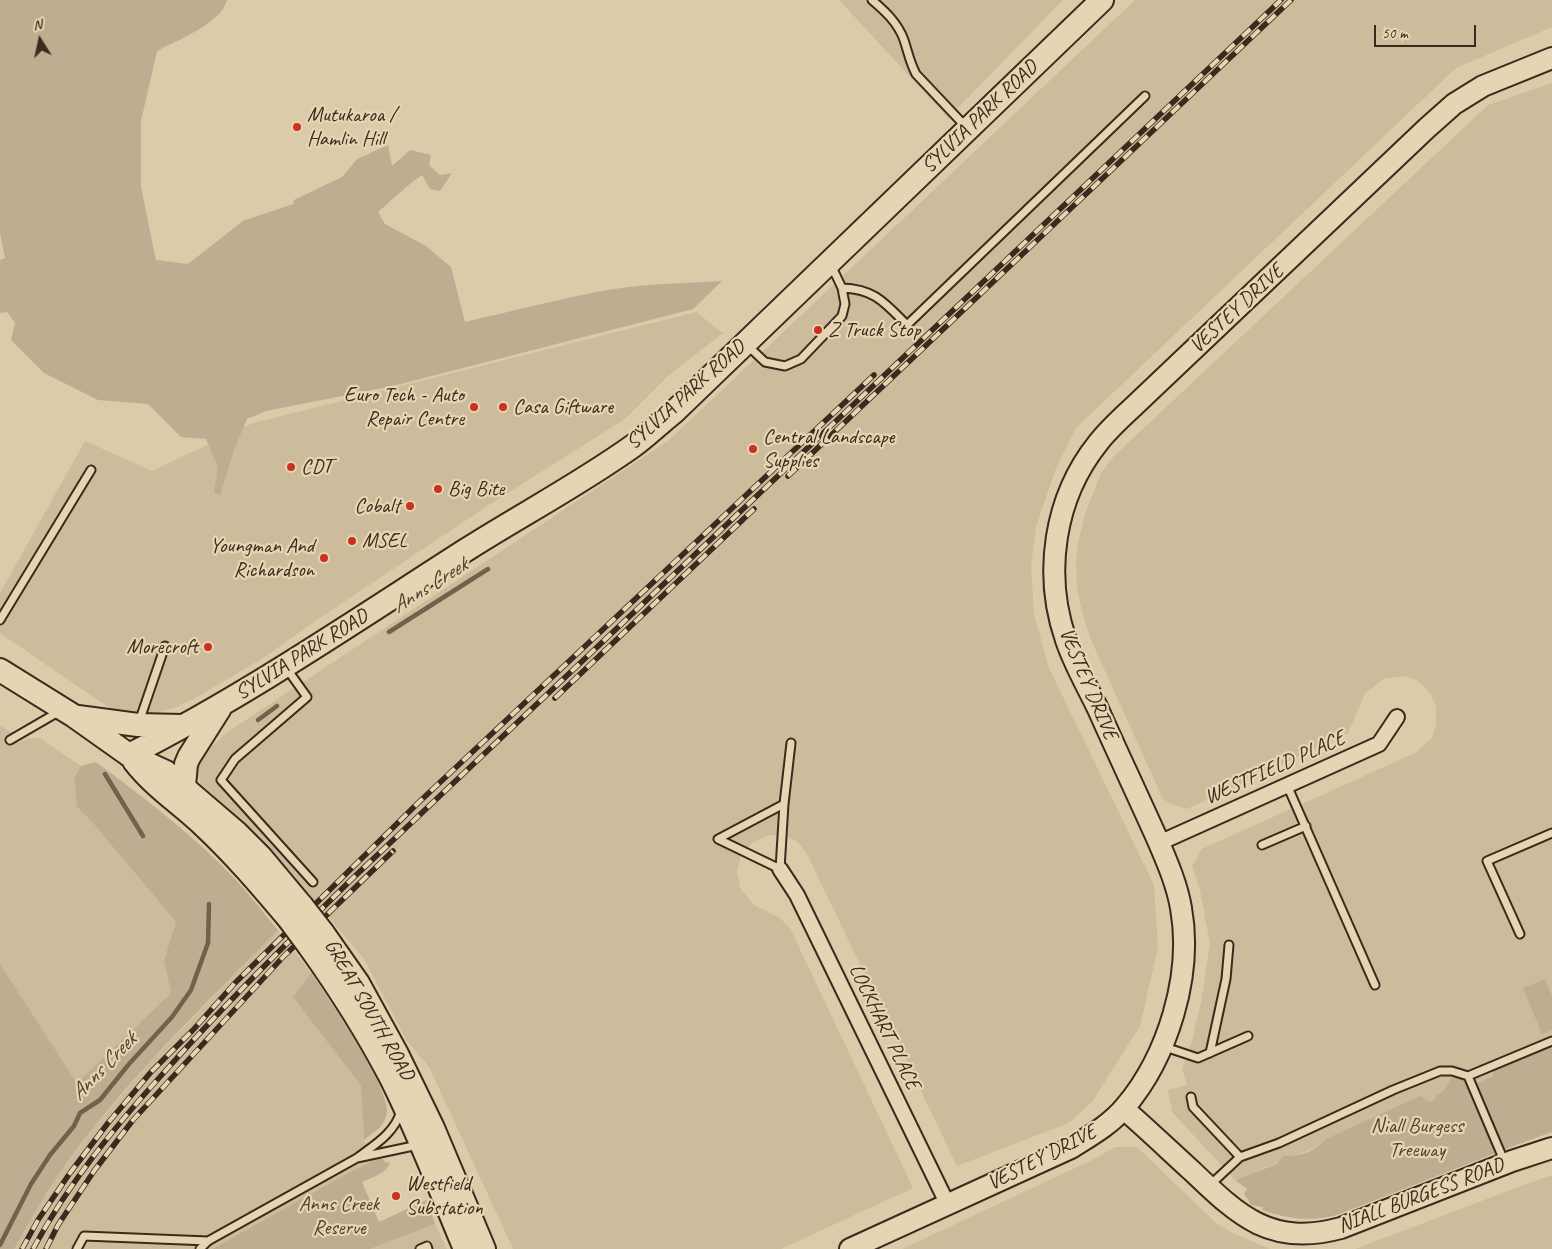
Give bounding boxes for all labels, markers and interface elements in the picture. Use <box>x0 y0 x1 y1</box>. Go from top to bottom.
north arrow <box>15 15 65 65</box>
scale bar <box>1377 15 1480 47</box>
text: N <box>32 16 43 34</box>
text: 50 m <box>1382 24 1408 43</box>
street label: SYLVIA PARK ROAD <box>917 55 1043 179</box>
place label: Mutukaroa / Hamlin Hill <box>307 102 396 152</box>
marker: Mutukaroa / Hamlin Hill <box>291 121 303 133</box>
street label: VESTEY DRIVE <box>1185 259 1289 359</box>
place label: Z Truck Stop <box>828 317 920 343</box>
marker: Z Truck Stop <box>812 324 824 336</box>
street label: SYLVIA PARK ROAD <box>621 335 751 455</box>
place label: Euro Tech - Auto Repair Centre <box>344 382 464 432</box>
place label: Casa Giftware <box>513 394 613 420</box>
marker: Euro Tech - Auto Repair Centre <box>468 401 480 413</box>
marker: Casa Giftware <box>497 401 509 413</box>
place label: Central Landscape Supplies <box>763 424 894 474</box>
marker: Central Landscape Supplies <box>747 443 759 455</box>
place label: CDT <box>301 454 332 480</box>
marker: CDT <box>285 461 297 473</box>
place label: Big Bite <box>448 476 504 502</box>
marker: Big Bite <box>432 483 444 495</box>
place label: Cobalt <box>355 493 400 519</box>
marker: Cobalt <box>404 500 416 512</box>
place label: MSEL <box>362 528 407 554</box>
place label: Youngman And Richardson <box>210 533 314 583</box>
marker: MSEL <box>346 535 358 547</box>
marker: Youngman And Richardson <box>318 552 330 564</box>
water label: Anns Creek <box>387 553 473 619</box>
street label: SYLVIA PARK ROAD <box>231 604 373 706</box>
street label: VESTEY DRIVE <box>1053 624 1123 744</box>
place label: Morecroft <box>127 634 198 660</box>
marker: Morecroft <box>202 641 214 653</box>
street label: WESTFIELD PLACE <box>1201 726 1349 810</box>
street label: GREAT SOUTH ROAD <box>318 935 420 1085</box>
street label: LOCKHART PLACE <box>843 960 925 1094</box>
water label: Anns Creek <box>65 1028 143 1106</box>
park label: Niall Burgess Treeway <box>1371 1113 1463 1163</box>
street label: VESTEY DRIVE <box>983 1120 1101 1196</box>
street label: NIALL BURGESS ROAD <box>1334 1153 1508 1239</box>
place label: Westfield Substation <box>406 1171 483 1221</box>
marker: Westfield Substation <box>390 1190 402 1202</box>
park label: Anns Creek Reserve <box>299 1191 379 1241</box>

